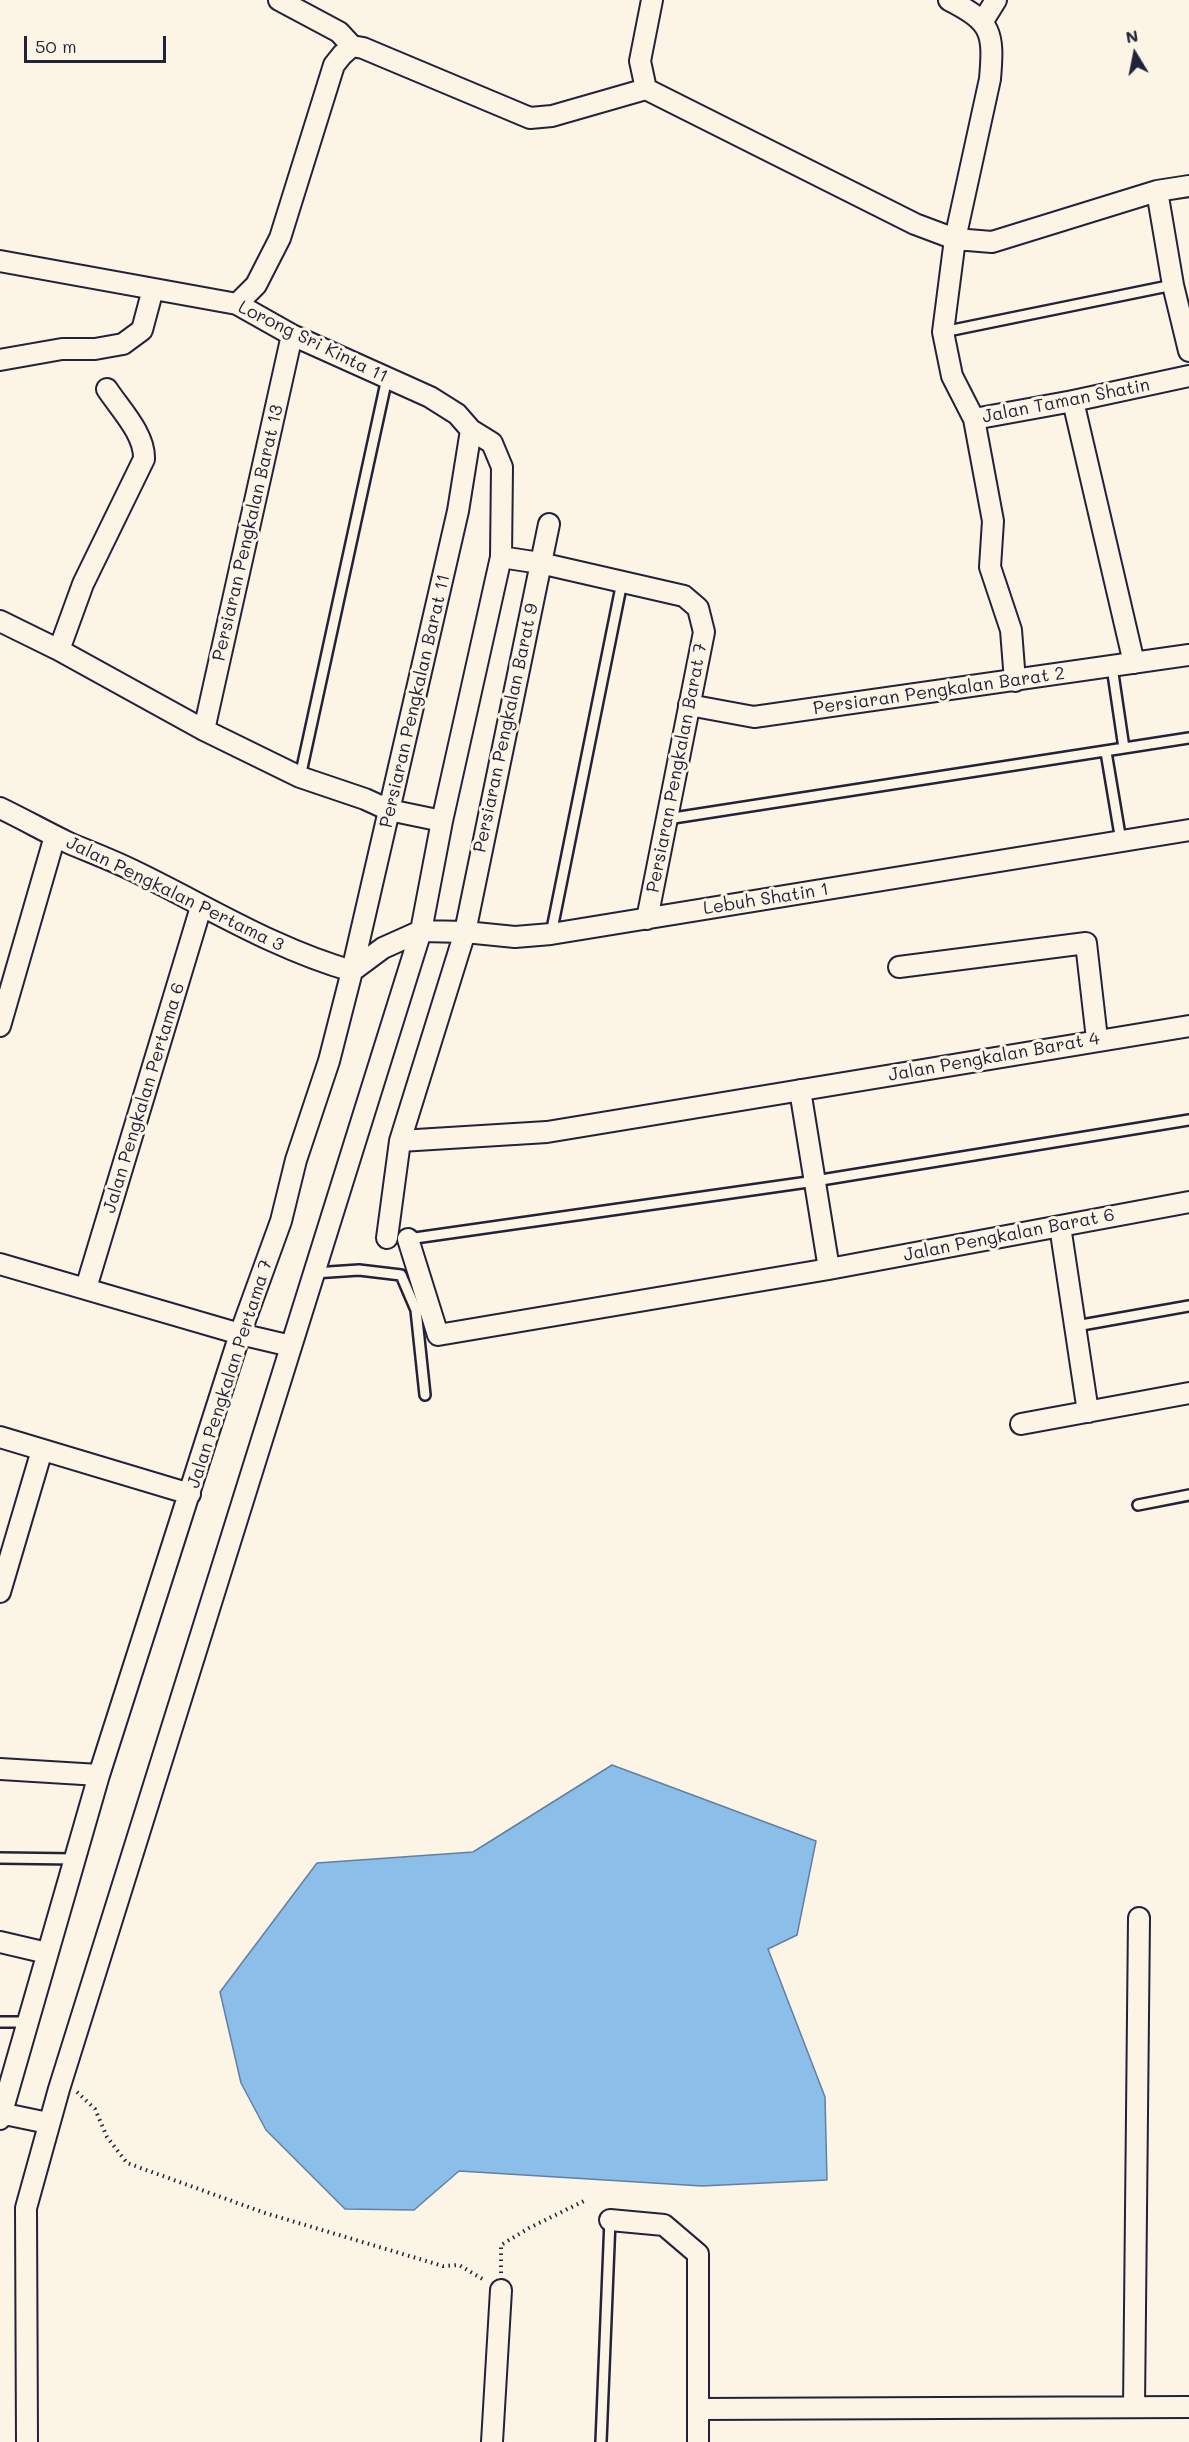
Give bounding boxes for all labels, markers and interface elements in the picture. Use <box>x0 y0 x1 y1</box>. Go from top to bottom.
scale bar <box>27 24 170 62</box>
north arrow <box>1105 24 1165 84</box>
text: N <box>1124 24 1140 47</box>
text: 50 m <box>35 34 77 58</box>
street label: Lorong Sri Kinta 11 <box>235 296 391 388</box>
street label: Jalan Taman Shatin <box>981 374 1151 428</box>
street label: Persiaran Pengkalan Barat 13 <box>208 403 288 663</box>
street label: Persiaran Pengkalan Barat 11 <box>375 572 455 830</box>
street label: Persiaran Pengkalan Barat 9 <box>469 601 543 855</box>
street label: Persiaran Pengkalan Barat 7 <box>642 641 712 895</box>
street label: Persiaran Pengkalan Barat 2 <box>812 663 1066 719</box>
street label: Jalan Pengkalan Pertama 3 <box>63 832 287 956</box>
street label: Lebuh Shatin 1 <box>702 878 830 920</box>
street label: Jalan Pengkalan Pertama 6 <box>99 980 189 1216</box>
street label: Jalan Pengkalan Barat 4 <box>887 1028 1101 1086</box>
street label: Jalan Pengkalan Barat 6 <box>902 1204 1116 1266</box>
street label: Jalan Pengkalan Pertama 7 <box>183 1257 277 1491</box>

